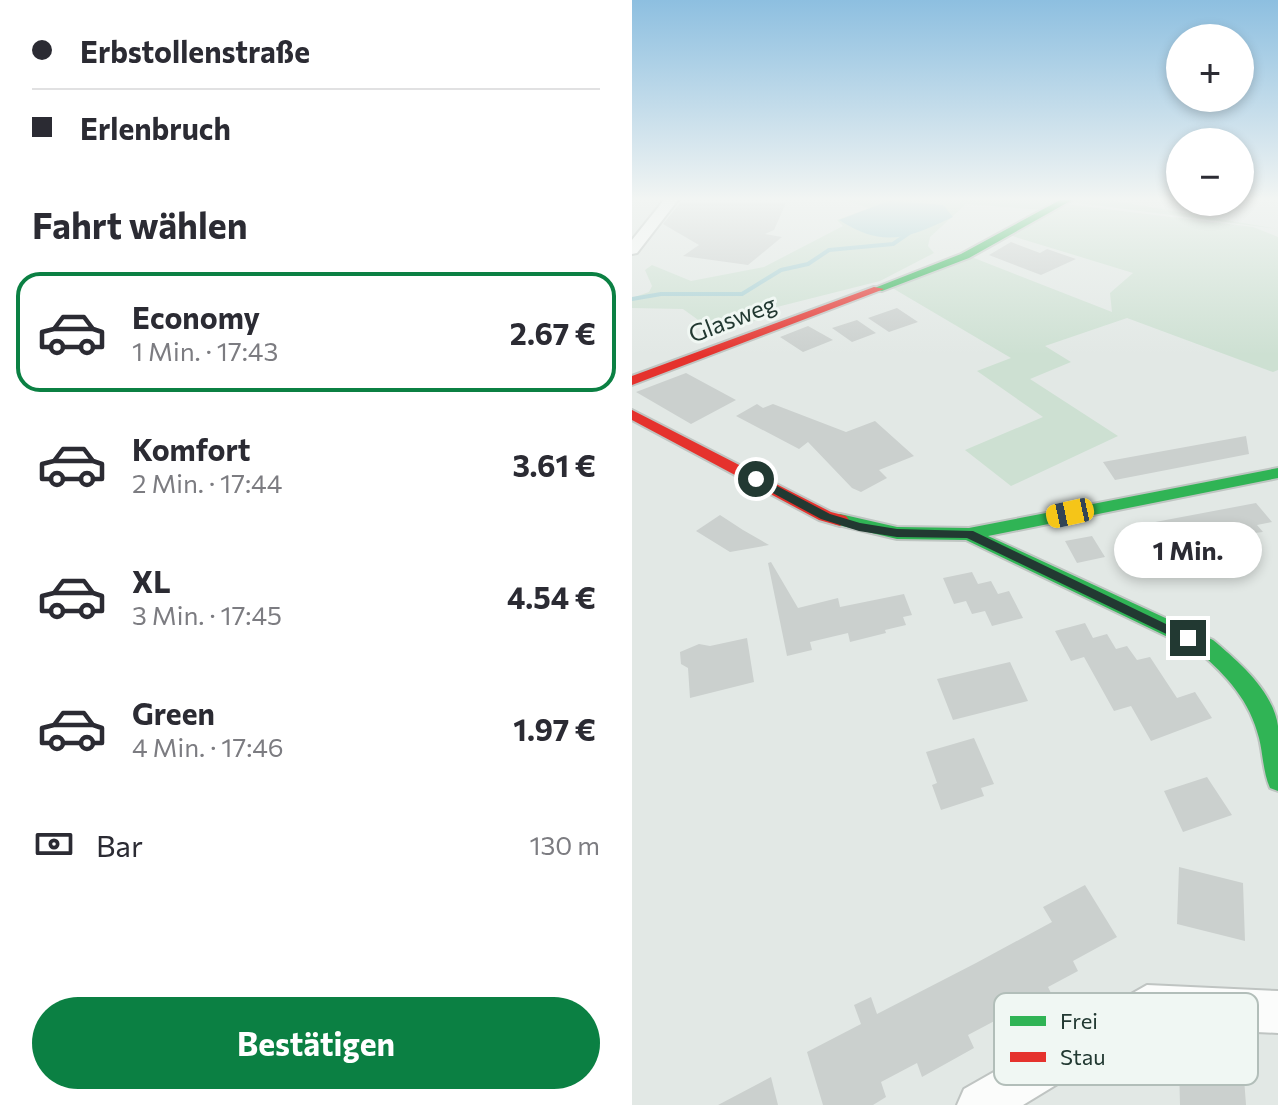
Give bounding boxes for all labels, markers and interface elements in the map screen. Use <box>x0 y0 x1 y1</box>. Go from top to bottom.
map controls <box>1166 24 1254 216</box>
button: + <box>1166 24 1254 112</box>
text: Erbstollenstraße <box>80 32 310 69</box>
text: Erlenbruch <box>80 109 231 146</box>
button: − <box>1166 128 1254 216</box>
text: Fahrt wählen <box>32 202 248 246</box>
street label: Glasweg <box>684 288 780 348</box>
icon: car <box>36 296 108 368</box>
text: Economy <box>132 298 260 335</box>
text: 2.67 € <box>510 314 596 351</box>
text: 1 Min. · 17:43 <box>132 335 278 366</box>
icon: car <box>36 428 108 500</box>
text: Komfort <box>132 430 251 467</box>
text: 3.61 € <box>512 446 596 483</box>
route start <box>738 461 774 497</box>
text: 2 Min. · 17:44 <box>132 467 282 498</box>
car <box>1044 496 1096 530</box>
callout: 1 Min. <box>1114 522 1262 578</box>
text: 1 Min. <box>1153 534 1223 565</box>
icon: car <box>36 560 108 632</box>
text: XL <box>132 562 171 599</box>
text: 4.54 € <box>507 578 596 615</box>
text: 3 Min. · 17:45 <box>132 599 282 630</box>
route end <box>1170 620 1206 656</box>
icon: car <box>36 692 108 764</box>
text: Green <box>132 694 215 731</box>
text: 1.97 € <box>513 710 596 747</box>
text: 4 Min. · 17:46 <box>132 731 284 762</box>
icon: cash <box>32 822 76 866</box>
text: Bar <box>96 826 143 863</box>
text: 130 m <box>529 829 600 860</box>
legend <box>994 993 1258 1085</box>
button: Bestätigen <box>32 997 600 1089</box>
text: Frei <box>1060 1007 1098 1034</box>
text: Stau <box>1060 1043 1106 1070</box>

